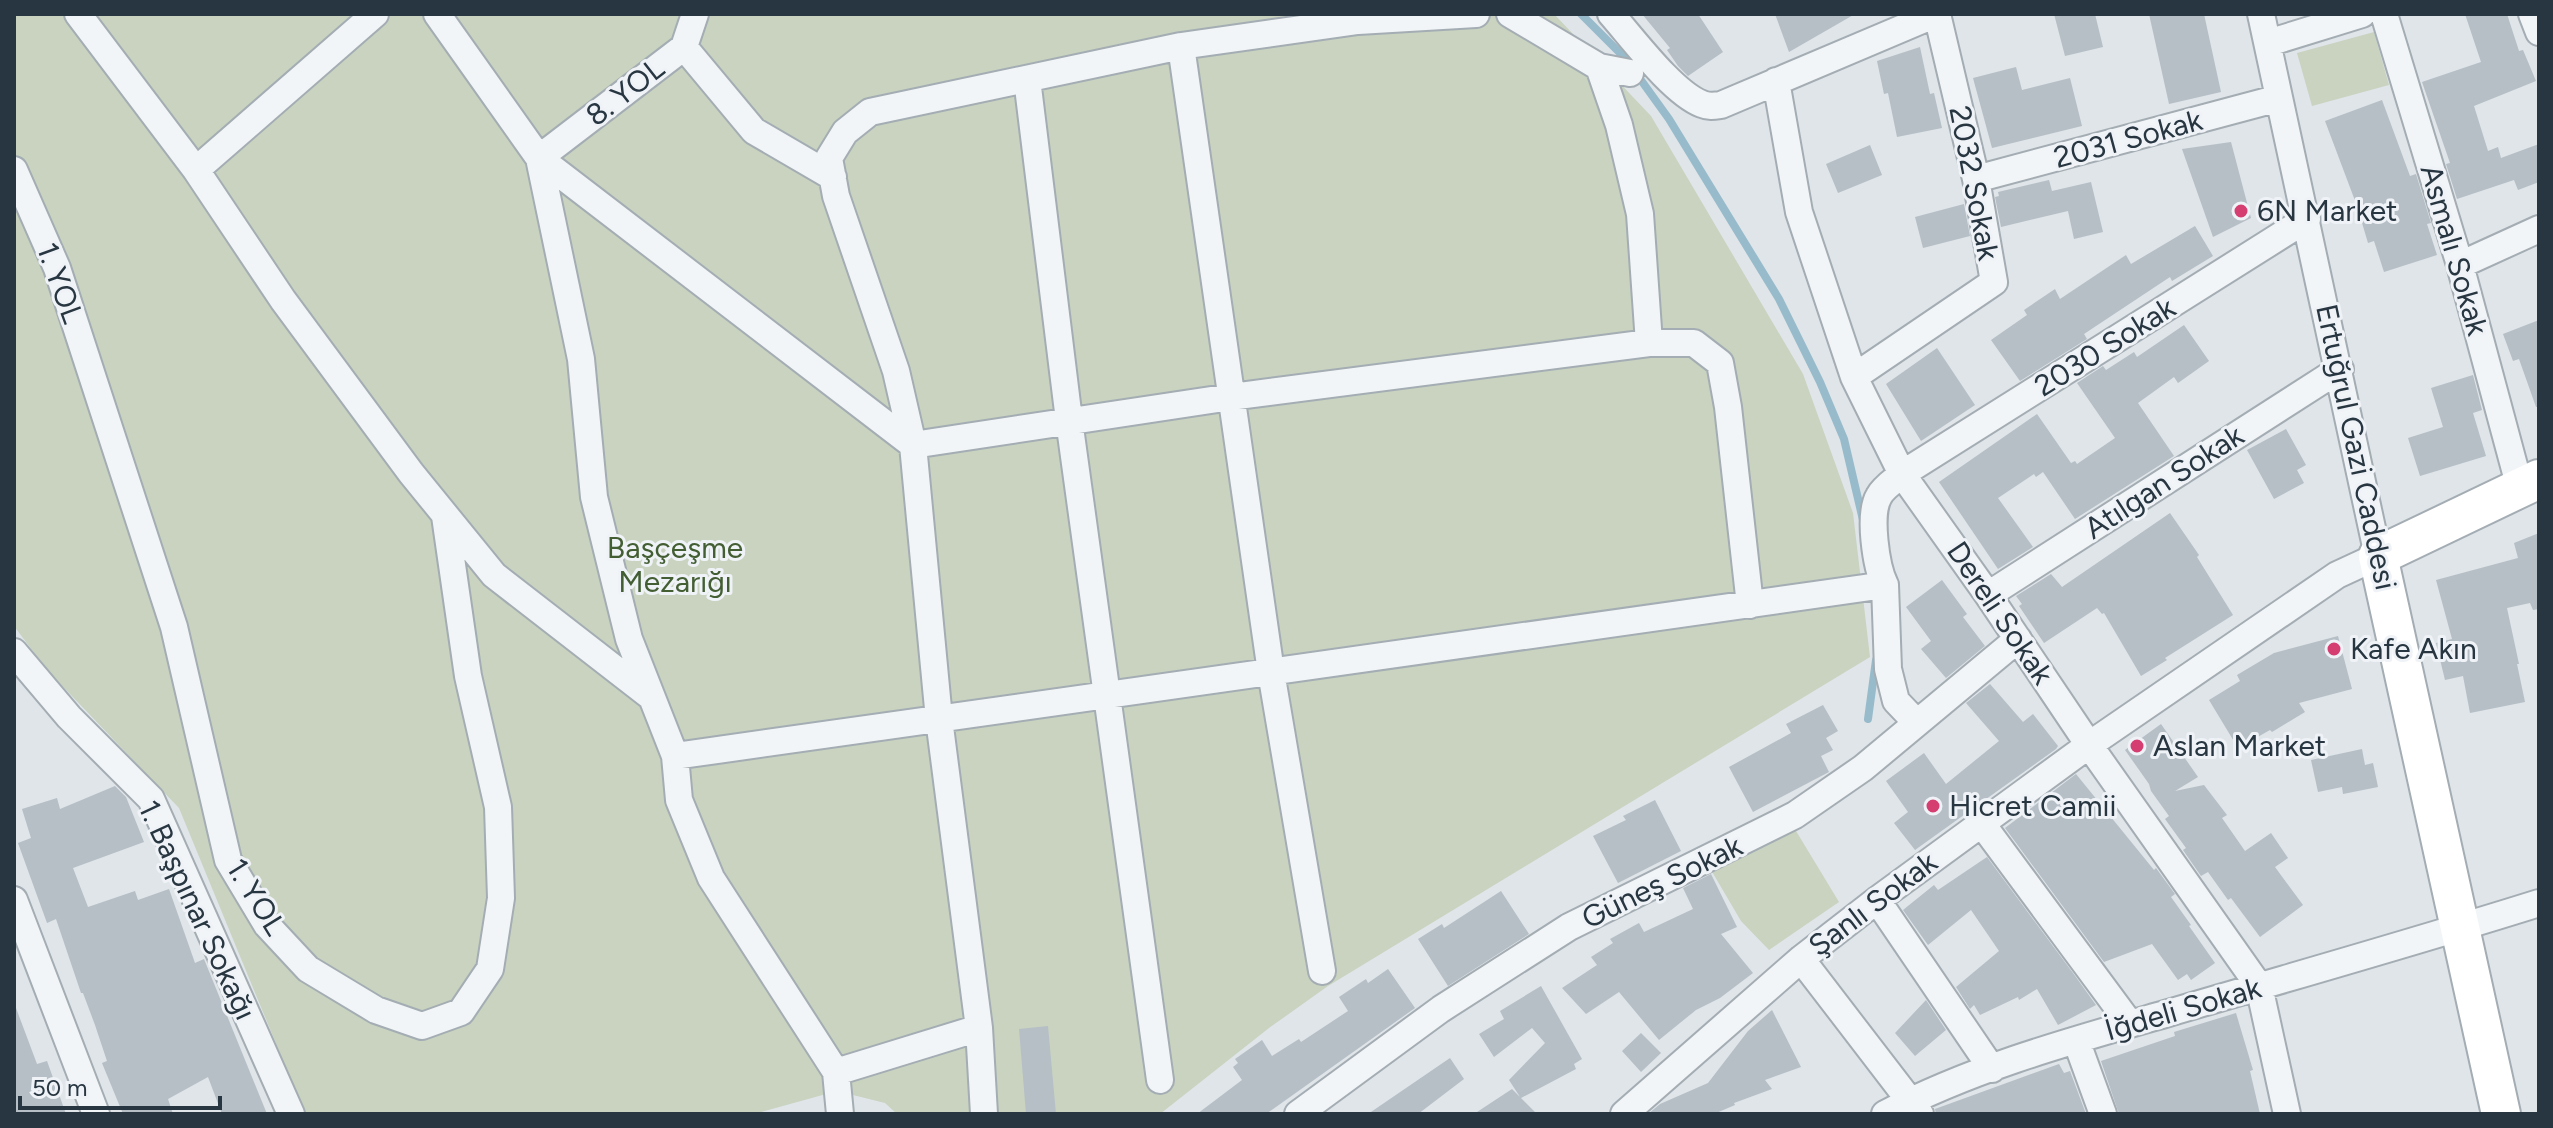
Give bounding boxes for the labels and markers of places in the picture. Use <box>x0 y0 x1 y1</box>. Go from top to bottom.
place label: 6N Market <box>2257 192 2397 229</box>
marker: 6N Market <box>2232 202 2250 220</box>
place label: Kafe Akın <box>2350 630 2477 667</box>
marker: Kafe Akın <box>2325 640 2343 658</box>
place label: Aslan Market <box>2153 727 2326 764</box>
marker: Aslan Market <box>2128 737 2146 755</box>
place label: Hicret Camii <box>1949 787 2116 824</box>
marker: Hicret Camii <box>1924 797 1942 815</box>

